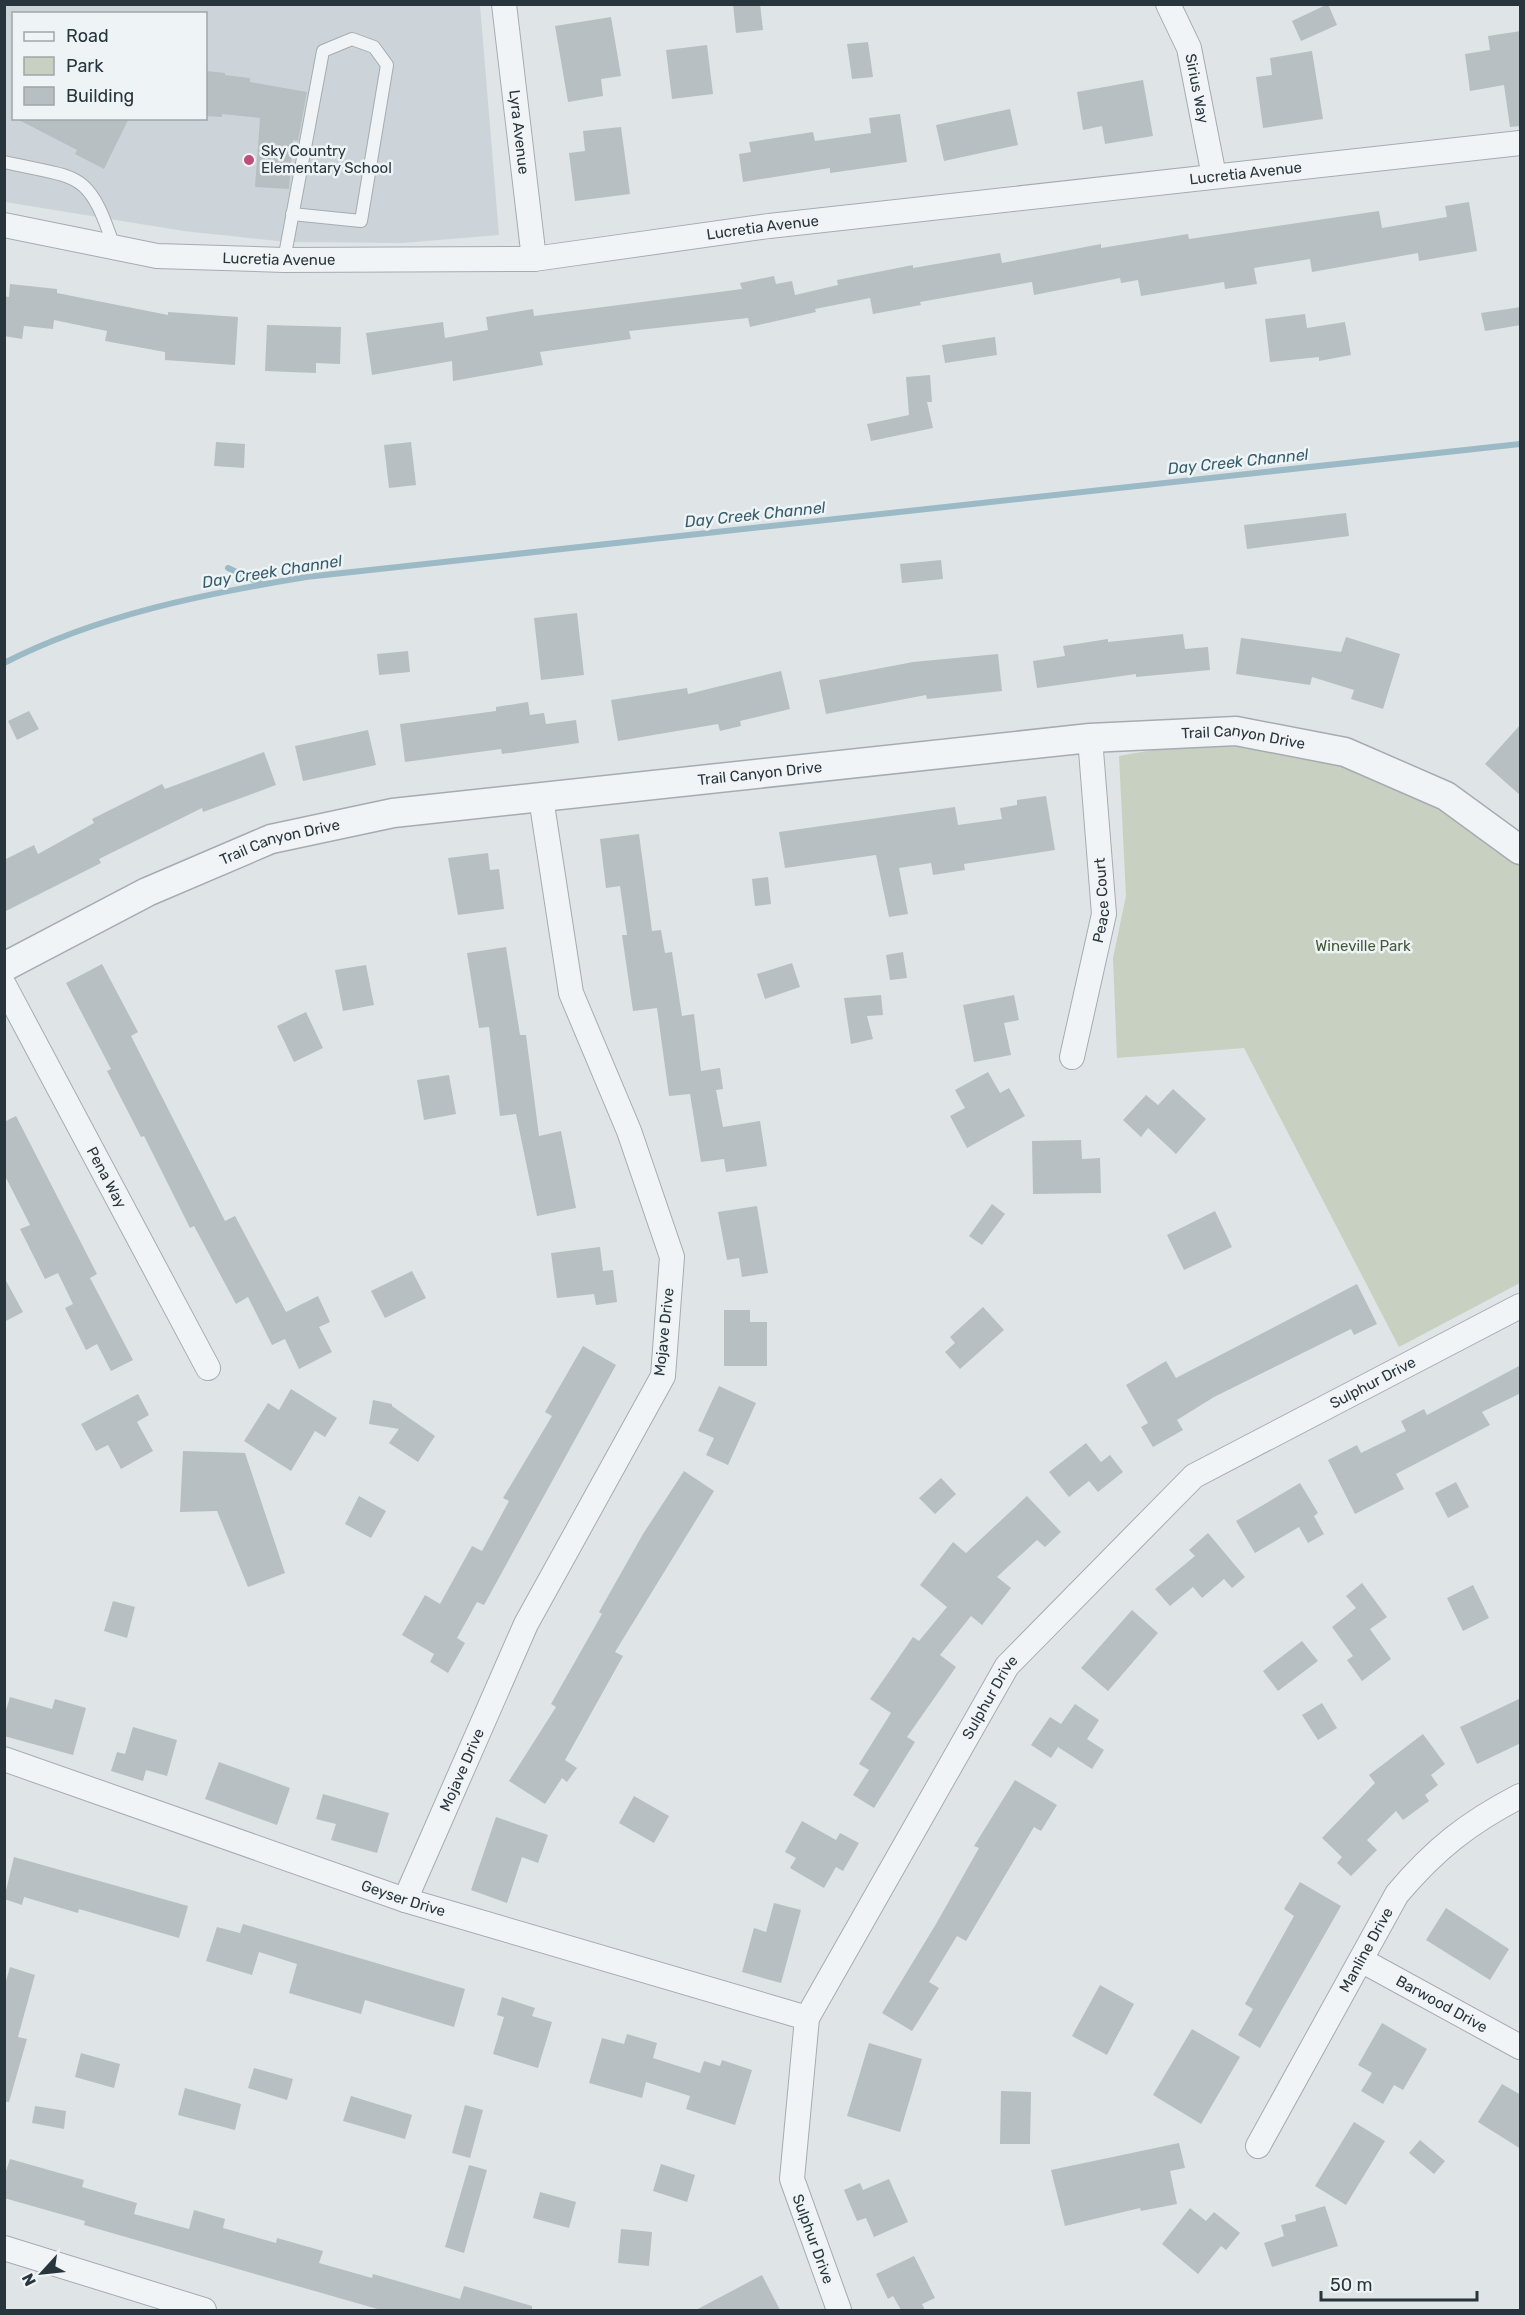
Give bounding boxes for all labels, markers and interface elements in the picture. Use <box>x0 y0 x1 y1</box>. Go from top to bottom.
legend <box>12 12 207 120</box>
text: Road <box>66 25 109 47</box>
street label: Sirius Way <box>1181 52 1212 125</box>
text: Park <box>66 55 104 77</box>
text: Building <box>66 85 134 107</box>
street label: Lyra Avenue <box>505 89 533 175</box>
place label: Sky Country Elementary School <box>261 142 392 177</box>
marker: Sky Country Elementary School <box>242 153 256 167</box>
street label: Lucretia Avenue <box>1188 158 1303 188</box>
street label: Lucretia Avenue <box>705 212 820 244</box>
street label: Lucretia Avenue <box>222 249 335 269</box>
water label: Day Creek Channel <box>1167 445 1310 478</box>
water label: Day Creek Channel <box>684 498 827 531</box>
water label: Day Creek Channel <box>201 551 344 592</box>
street label: Trail Canyon Drive <box>1181 721 1307 753</box>
street label: Trail Canyon Drive <box>697 758 823 789</box>
street label: Trail Canyon Drive <box>217 816 342 869</box>
street label: Peace Court <box>1089 857 1113 945</box>
park label: Wineville Park <box>1315 937 1411 955</box>
street label: Pena Way <box>83 1144 130 1211</box>
street label: Mojave Drive <box>650 1287 678 1377</box>
street label: Sulphur Drive <box>1327 1353 1419 1413</box>
street label: Sulphur Drive <box>958 1652 1021 1743</box>
street label: Mojave Drive <box>436 1726 488 1814</box>
street label: Geyser Drive <box>359 1876 448 1920</box>
street label: Manline Drive <box>1336 1904 1397 1995</box>
street label: Barwood Drive <box>1393 1972 1491 2037</box>
street label: Sulphur Drive <box>788 2192 838 2286</box>
north arrow <box>12 2243 72 2303</box>
scale bar <box>1321 2264 1477 2302</box>
text: N <box>18 2270 40 2289</box>
text: 50 m <box>1330 2274 1373 2296</box>

